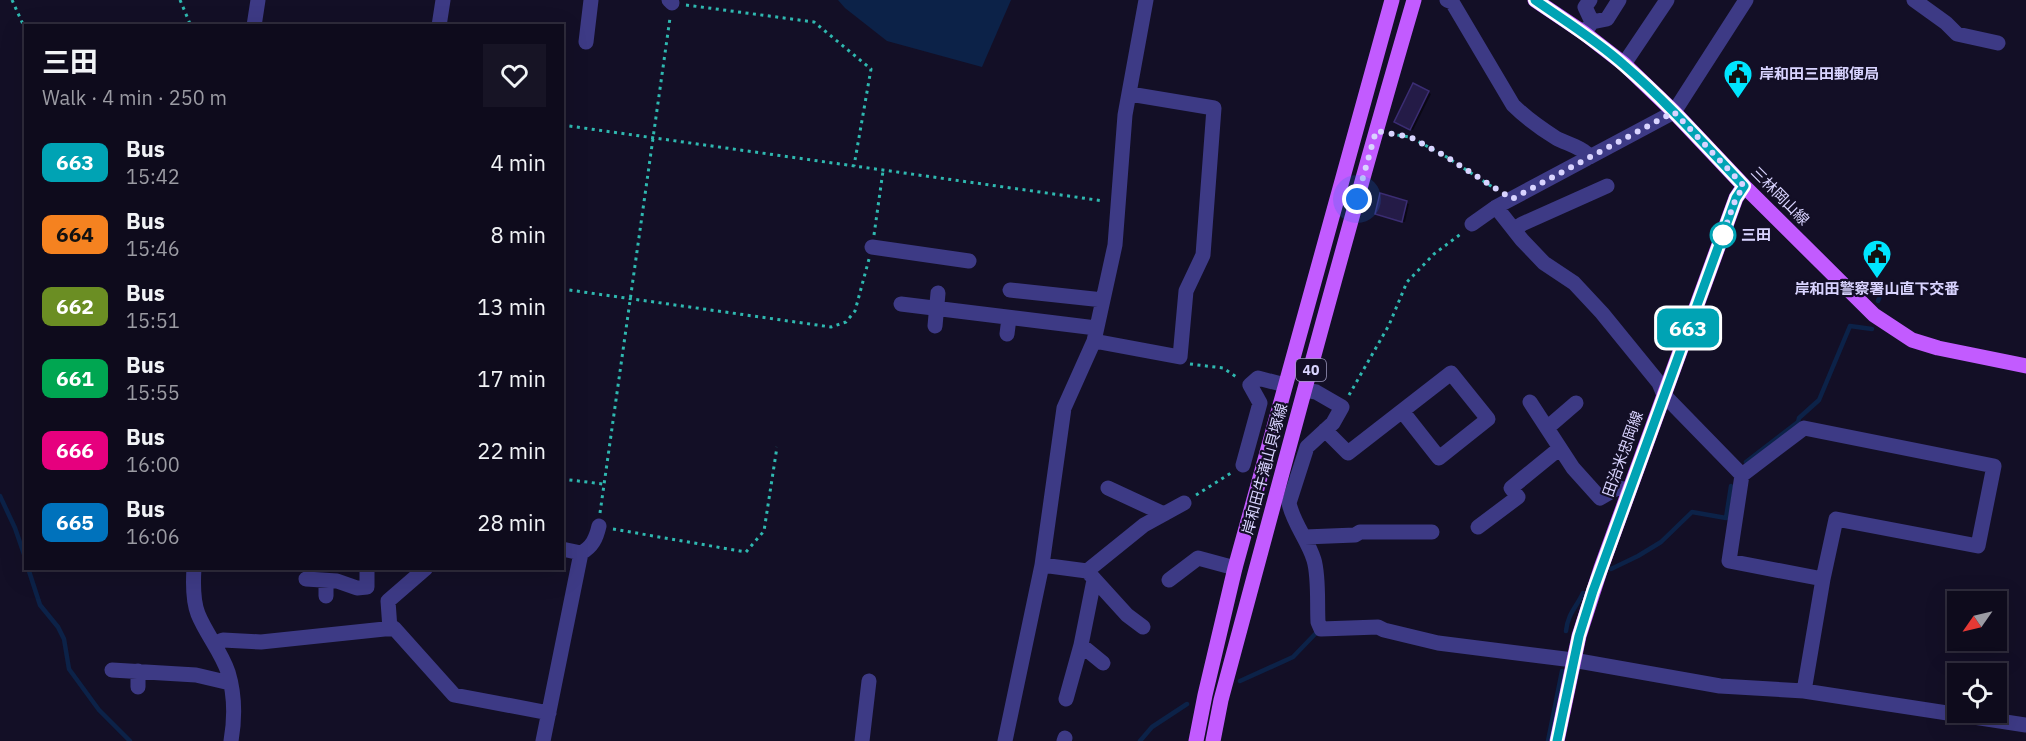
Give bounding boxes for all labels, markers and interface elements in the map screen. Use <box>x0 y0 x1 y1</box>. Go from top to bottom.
text: 三田 <box>42 43 98 80</box>
button: heart <box>483 44 546 107</box>
public building icon: 岸和田三田郵便局 <box>1722 58 1754 100</box>
place label: 岸和田三田郵便局 <box>1759 64 1879 83</box>
text: Walk · 4 min · 250 m <box>42 84 227 111</box>
text: Bus <box>126 134 165 163</box>
text: 663 <box>56 148 94 176</box>
text: 4 min <box>490 148 546 177</box>
street label: 三林岡山線 <box>1747 162 1814 229</box>
text: 15:42 <box>126 163 180 190</box>
your location <box>1342 184 1372 214</box>
text: Bus <box>126 206 165 235</box>
text: 664 <box>56 220 94 248</box>
text: 8 min <box>490 220 546 249</box>
marker: 三田 <box>1710 222 1736 248</box>
place label: 三田 <box>1741 225 1771 244</box>
text: 15:46 <box>126 235 180 262</box>
public building icon: 岸和田警察署山直下交番 <box>1861 238 1893 280</box>
text: Bus <box>126 278 165 307</box>
place label: 岸和田警察署山直下交番 <box>1794 279 1960 298</box>
text: 662 <box>56 292 94 320</box>
text: 13 min <box>477 292 546 321</box>
text: 15:51 <box>126 307 180 334</box>
line badge: 663 <box>1654 308 1722 348</box>
text: 663 <box>1669 314 1707 342</box>
text: Bus <box>126 350 165 379</box>
road number: 40 <box>1296 359 1326 381</box>
text: 661 <box>56 364 94 392</box>
text: 17 min <box>477 364 546 393</box>
text: 15:55 <box>126 379 180 406</box>
street label: 岸和田牛滝山貝塚線 <box>1238 401 1291 537</box>
street label: 田治米忠岡線 <box>1598 408 1647 499</box>
text: Bus <box>126 422 165 451</box>
text: 666 <box>56 436 94 464</box>
text: 22 min <box>477 436 546 465</box>
text: 16:00 <box>126 451 180 478</box>
text: Bus <box>126 494 165 523</box>
text: 665 <box>56 508 94 536</box>
text: 28 min <box>477 508 546 537</box>
text: 16:06 <box>126 523 180 550</box>
north arrow <box>1947 591 2007 651</box>
map controls <box>1947 591 2007 723</box>
button: locate <box>1947 663 2007 723</box>

